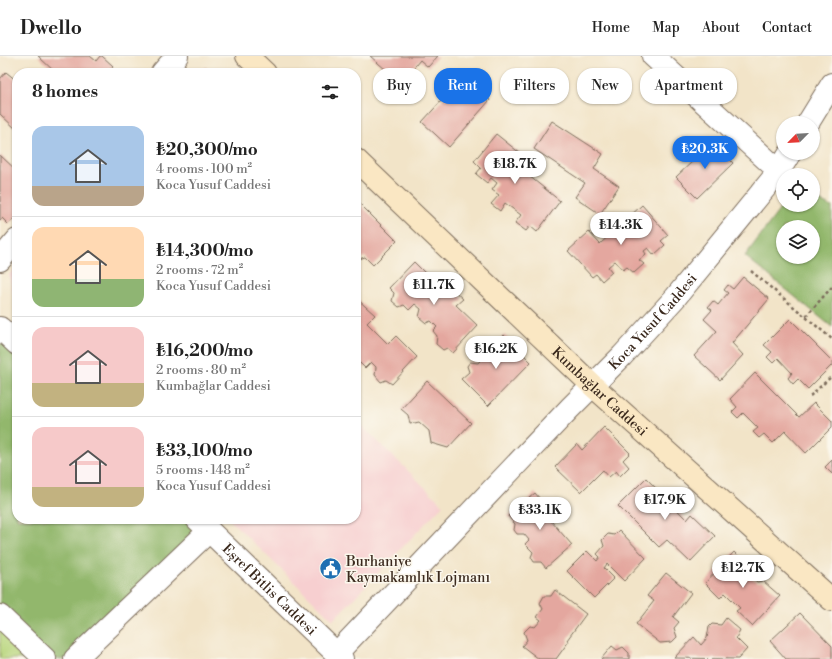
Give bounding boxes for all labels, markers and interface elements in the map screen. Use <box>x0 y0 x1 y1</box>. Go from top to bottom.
text: Dwello <box>20 16 82 40</box>
text: Home <box>592 19 630 37</box>
text: Map <box>652 19 680 37</box>
text: About <box>702 19 740 37</box>
text: Contact <box>762 19 812 37</box>
chip: Buy <box>373 68 426 104</box>
chip: Rent <box>434 68 492 104</box>
chip: Filters <box>500 68 569 104</box>
chip: New <box>577 68 632 104</box>
chip: Apartment <box>640 68 737 104</box>
text: 8 homes <box>32 81 98 103</box>
icon: filters <box>319 81 341 103</box>
north arrow <box>776 116 820 160</box>
map controls <box>776 116 820 264</box>
pin: ₺20.3K <box>672 136 738 170</box>
text: ₺20,300/mo <box>156 139 258 161</box>
text: ₺20.3K <box>682 141 729 157</box>
icon: home <box>64 142 112 190</box>
pin: ₺18.7K <box>482 151 548 185</box>
text: ₺18.7K <box>493 156 537 172</box>
text: 4 rooms · 100 m² <box>156 161 252 177</box>
button: locate <box>776 168 820 212</box>
text: Koca Yusuf Caddesi <box>156 177 271 193</box>
pin: ₺14.3K <box>588 212 654 246</box>
text: ₺14.3K <box>599 217 643 233</box>
button: layers <box>776 220 820 264</box>
text: ₺14,300/mo <box>156 240 254 262</box>
icon: home <box>64 243 112 291</box>
text: 2 rooms · 72 m² <box>156 262 243 278</box>
street label: Koca Yusuf Caddesi <box>605 270 702 374</box>
pin: ₺11.7K <box>401 272 467 306</box>
text: ₺11.7K <box>413 277 455 293</box>
text: Koca Yusuf Caddesi <box>156 278 271 294</box>
pin: ₺16.2K <box>463 336 529 370</box>
text: ₺16,200/mo <box>156 340 253 362</box>
text: ₺16.2K <box>474 341 518 357</box>
icon: home <box>64 343 112 391</box>
street label: Kumbağlar Caddesi <box>548 343 651 441</box>
text: 2 rooms · 80 m² <box>156 362 246 378</box>
text: Kumbağlar Caddesi <box>156 378 271 394</box>
text: ₺33,100/mo <box>156 440 253 462</box>
icon: home <box>64 443 112 491</box>
text: 5 rooms · 148 m² <box>156 462 250 478</box>
text: Koca Yusuf Caddesi <box>156 478 271 494</box>
pin: ₺17.9K <box>632 487 698 521</box>
text: ₺17.9K <box>644 492 686 508</box>
pin: ₺33.1K <box>507 497 573 531</box>
text: ₺33.1K <box>518 502 562 518</box>
street label: Eşref Bitlis Caddesi <box>218 540 320 640</box>
place label: Burhaniye Kaymakamlık Lojmanı <box>345 553 490 587</box>
pin: ₺12.7K <box>710 555 776 589</box>
public building icon: Burhaniye Kaymakamlık Lojmanı <box>318 556 344 582</box>
text: ₺12.7K <box>721 560 765 576</box>

